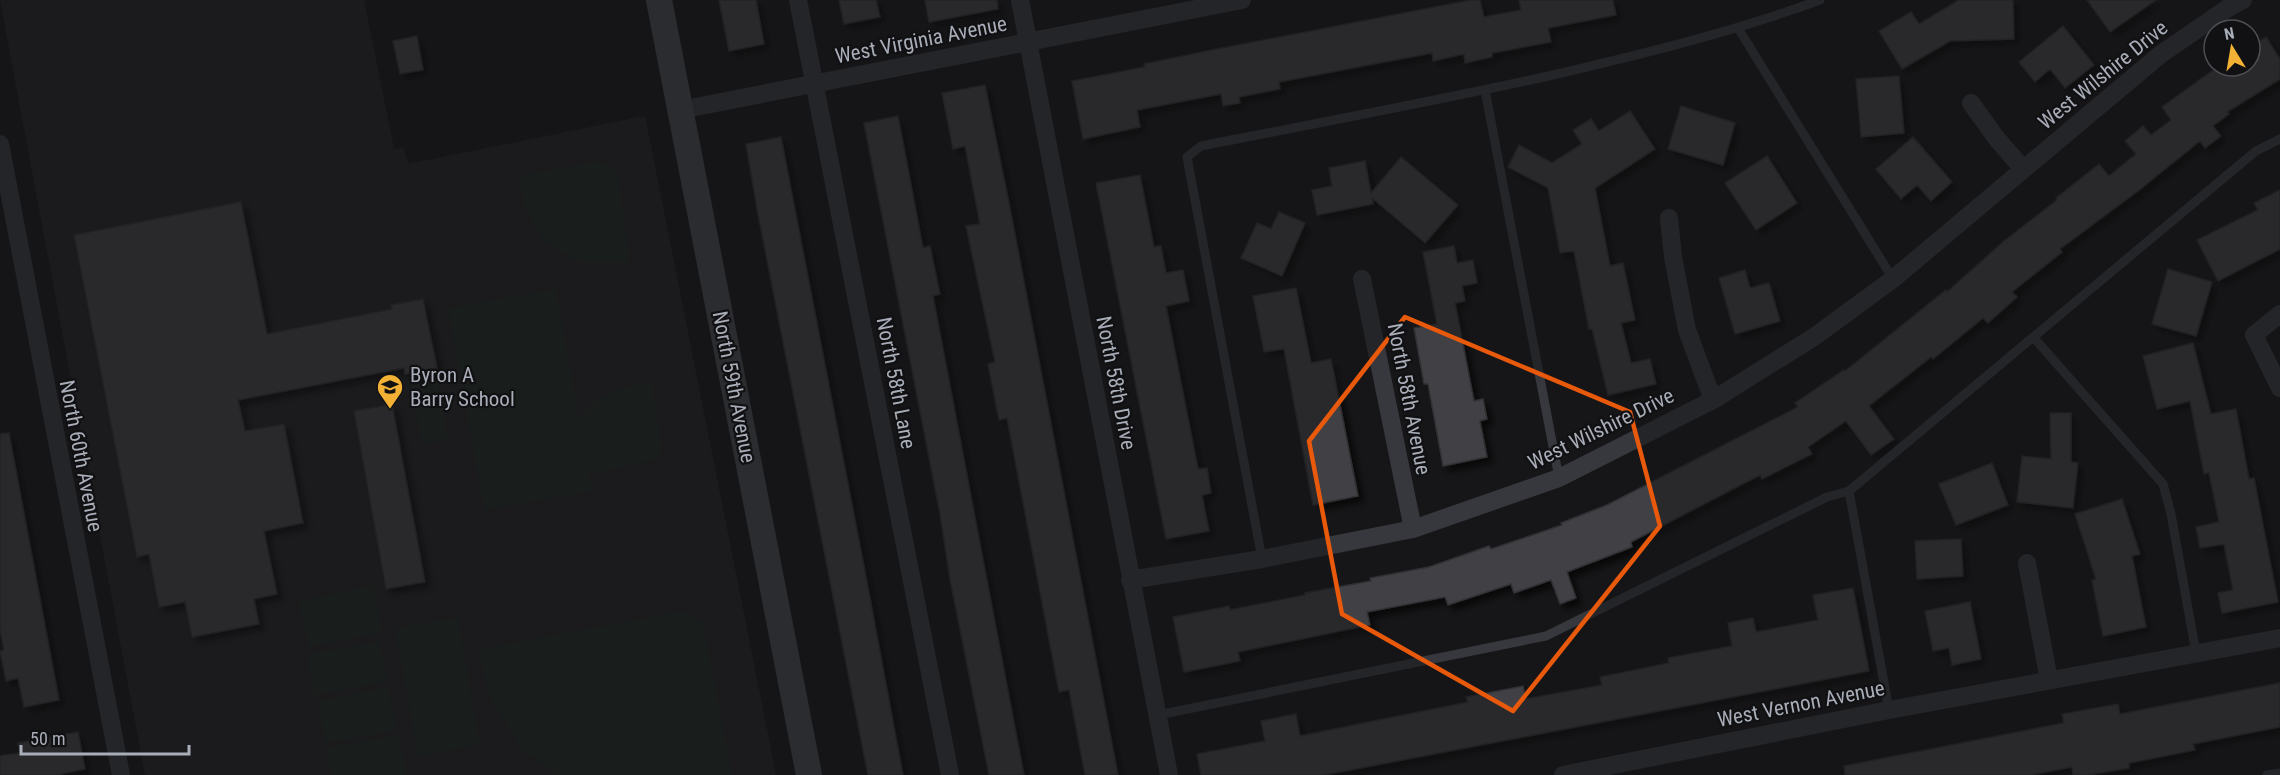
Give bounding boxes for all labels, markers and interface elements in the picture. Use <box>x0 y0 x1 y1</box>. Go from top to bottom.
street label: West Virginia Avenue <box>833 12 1009 68</box>
street label: West Wilshire Drive <box>2034 16 2172 134</box>
north arrow <box>2202 18 2262 78</box>
text: N <box>2223 24 2236 44</box>
street label: North 59th Avenue <box>708 309 761 465</box>
street label: North 58th Drive <box>1091 314 1141 452</box>
street label: North 58th Lane <box>871 315 921 451</box>
street label: North 58th Avenue <box>1383 321 1436 477</box>
place label: Byron A Barry School <box>410 363 515 411</box>
school or university icon: Byron A Barry School <box>375 372 405 410</box>
street label: North 60th Avenue <box>55 378 108 534</box>
street label: West Wilshire Drive <box>1524 383 1678 475</box>
street label: West Vernon Avenue <box>1715 676 1887 732</box>
scale bar <box>21 718 189 756</box>
text: 50 m <box>30 728 65 749</box>

